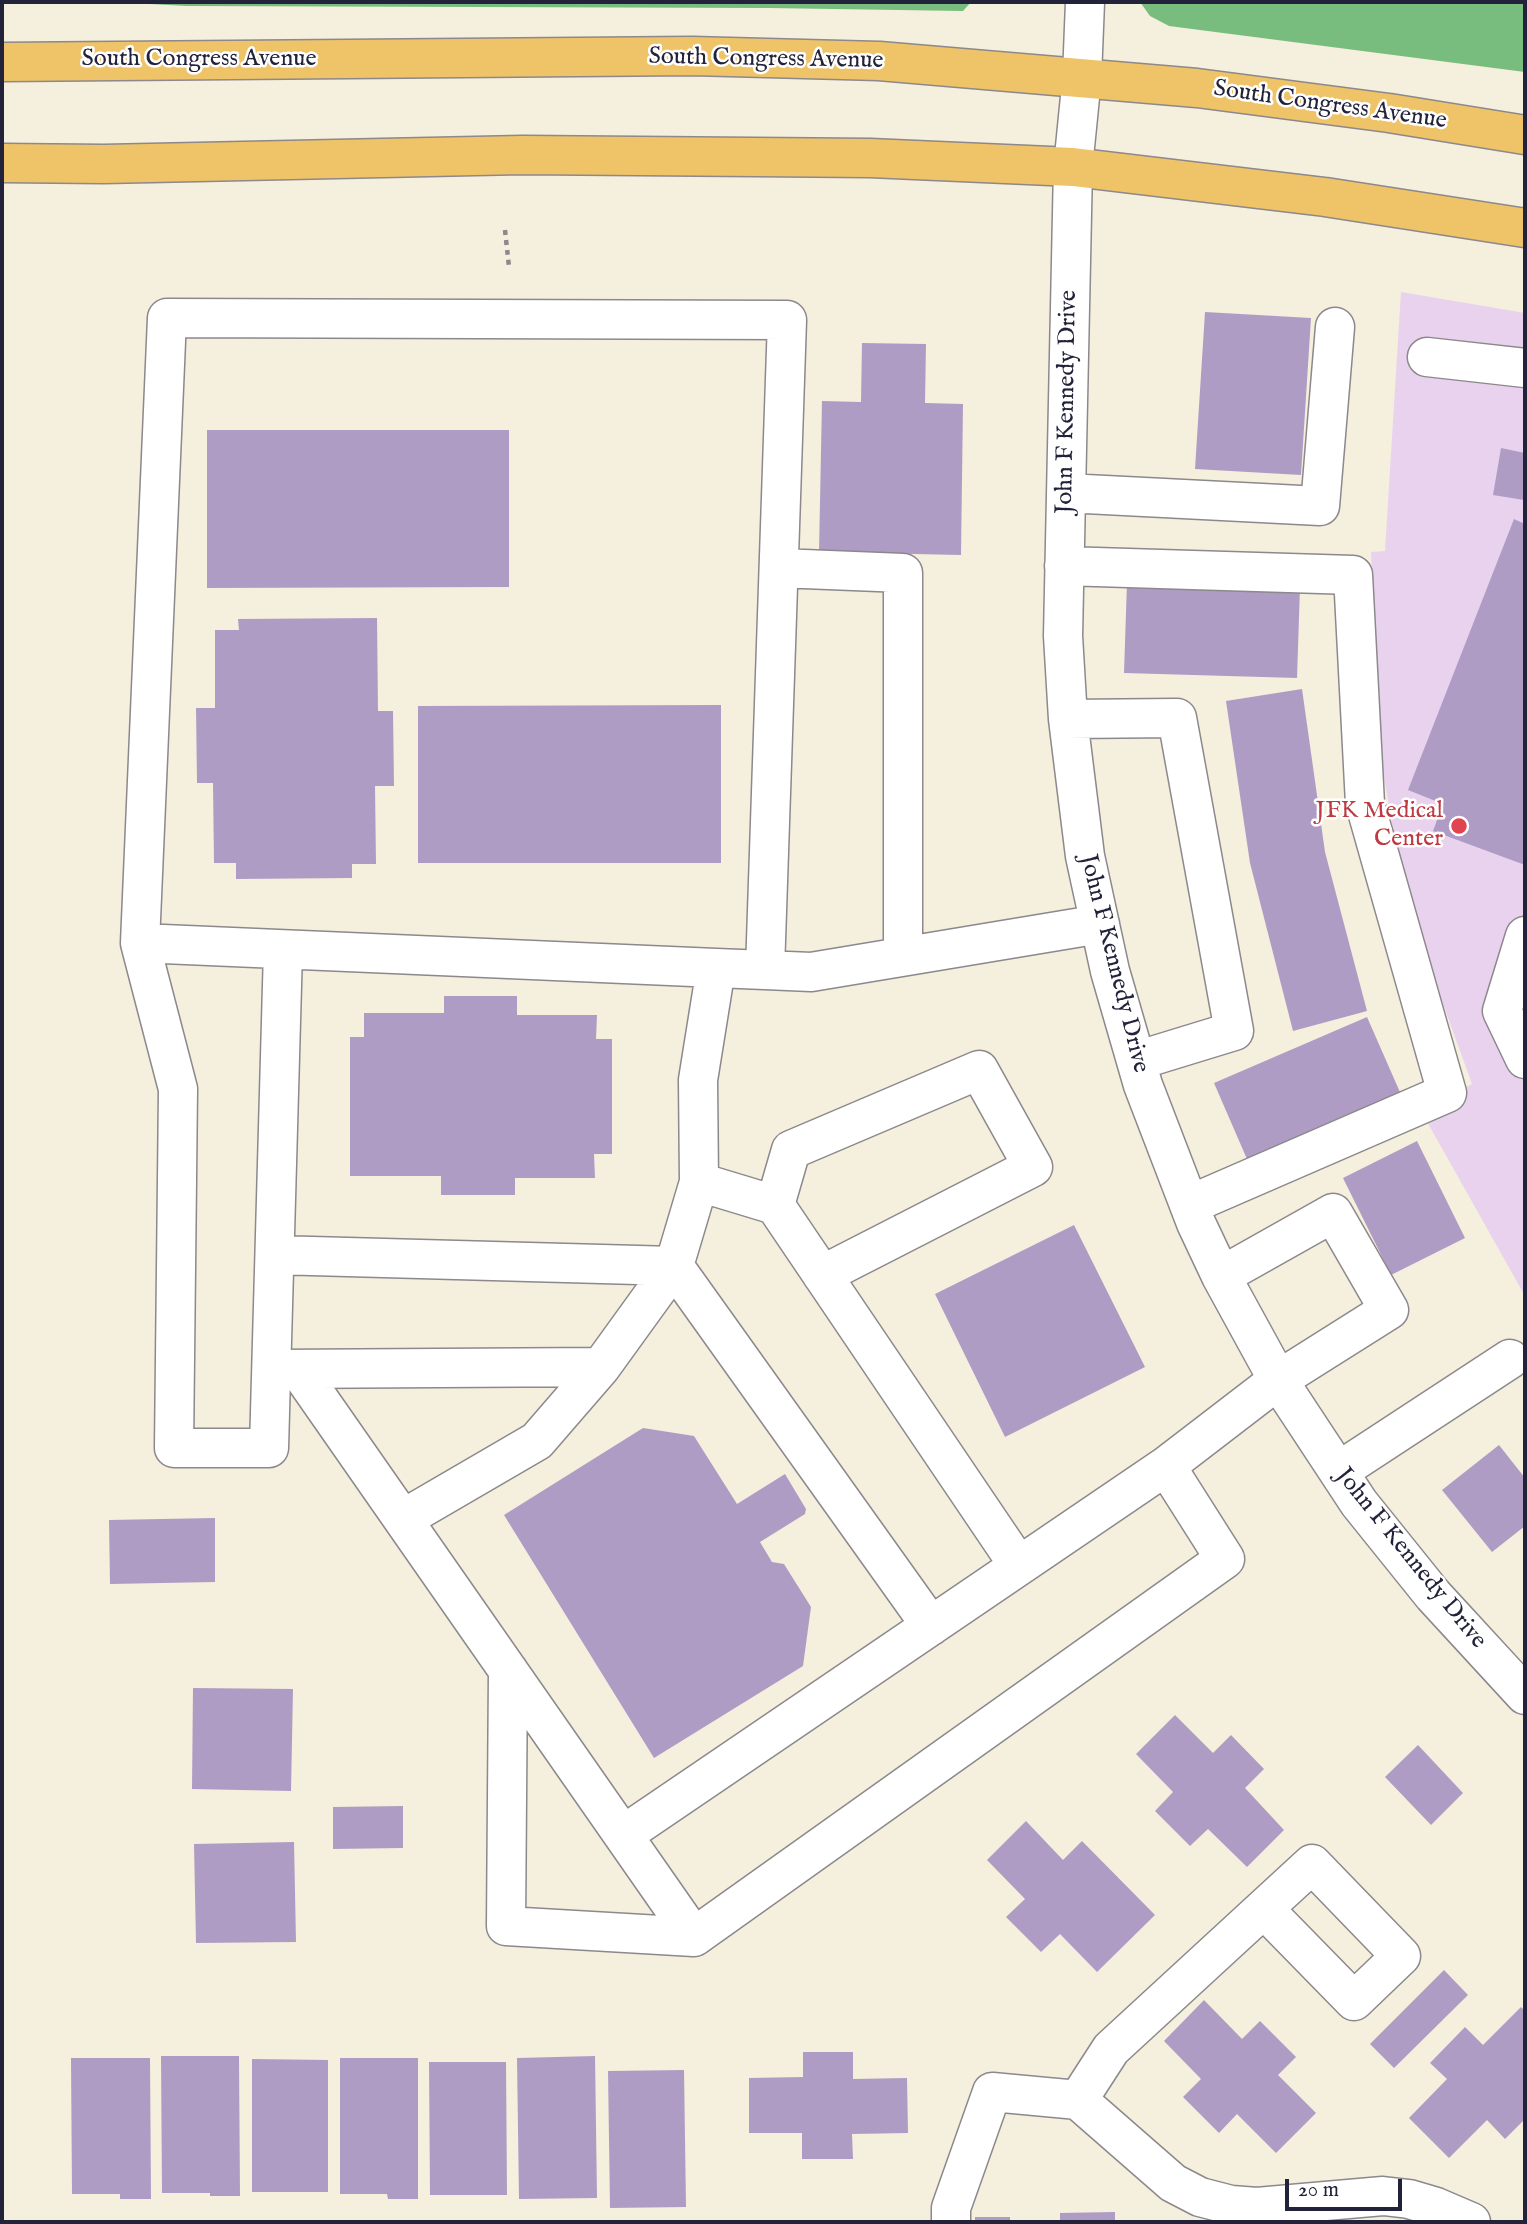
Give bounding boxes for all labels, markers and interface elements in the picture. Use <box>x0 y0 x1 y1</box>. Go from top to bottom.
street label: South Congress Avenue <box>648 44 884 76</box>
street label: South Congress Avenue <box>82 46 316 74</box>
street label: South Congress Avenue <box>1212 75 1448 137</box>
street label: John F Kennedy Drive <box>1052 290 1084 514</box>
place label: JFK Medical Center <box>1316 798 1443 854</box>
marker: JFK Medical Center <box>1449 816 1469 836</box>
street label: John F Kennedy Drive <box>1072 852 1154 1076</box>
street label: John F Kennedy Drive <box>1328 1463 1492 1655</box>
scale bar <box>1289 2164 1406 2208</box>
text: 20 m <box>1298 2177 1339 2204</box>

